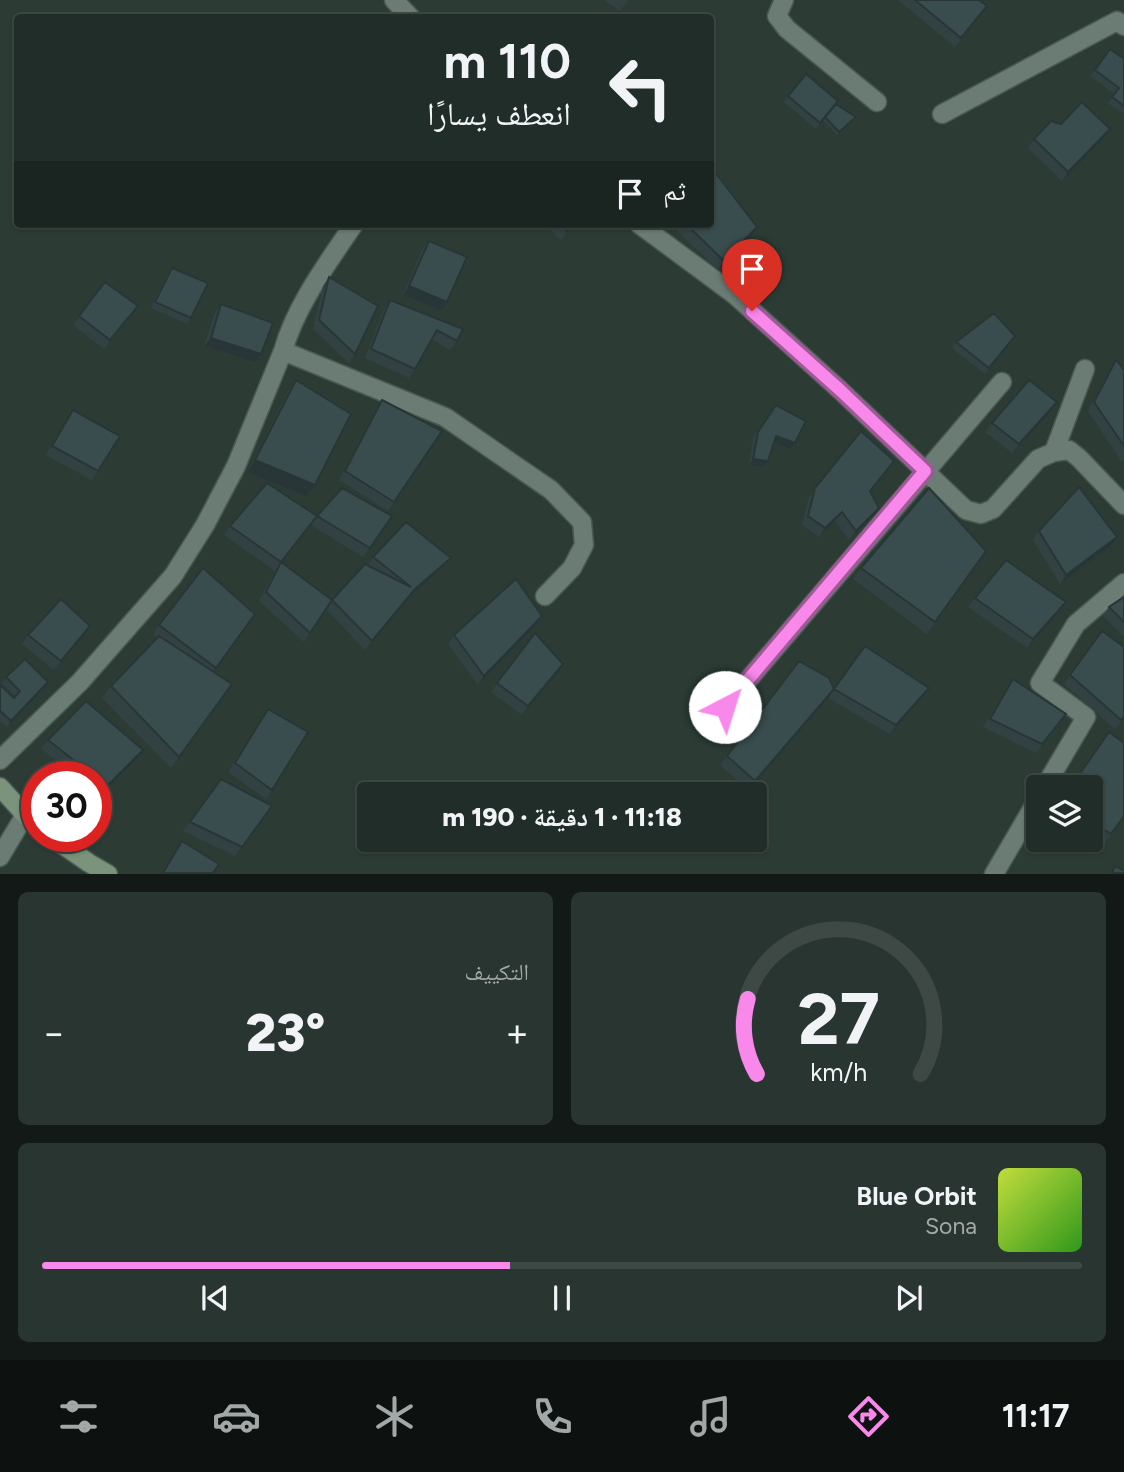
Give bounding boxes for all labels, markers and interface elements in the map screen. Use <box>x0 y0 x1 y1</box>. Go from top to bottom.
text: 110 m <box>443 31 571 90</box>
icon: left <box>595 42 686 133</box>
text: انعطف يسارًا <box>427 95 571 133</box>
icon: arrive <box>611 175 649 213</box>
text: ثم <box>663 175 686 207</box>
pin <box>722 239 782 311</box>
icon: arrive <box>733 250 771 288</box>
position arrow <box>688 670 762 744</box>
speed limit sign: 30 <box>21 761 112 852</box>
map controls <box>1026 775 1103 852</box>
button: layers <box>1026 775 1103 852</box>
text: 11:18 · 1 دقيقة · 190 m <box>442 801 682 833</box>
text: التكييف <box>464 958 529 986</box>
text: 27 <box>797 976 880 1063</box>
text: 23° <box>246 1002 325 1064</box>
text: − <box>42 1010 66 1056</box>
text: + <box>505 1010 529 1056</box>
text: km/h <box>810 1057 867 1087</box>
text: Blue Orbit <box>856 1180 977 1212</box>
text: Sona <box>925 1212 977 1240</box>
icon: previous <box>196 1279 234 1317</box>
icon: pause <box>543 1279 581 1317</box>
icon: next <box>890 1279 928 1317</box>
icon: filters <box>54 1392 103 1441</box>
icon: car <box>212 1392 261 1441</box>
icon: climate <box>370 1392 419 1441</box>
icon: phone <box>528 1392 577 1441</box>
icon: music <box>686 1392 735 1441</box>
icon: directions <box>844 1392 893 1441</box>
text: 11:17 <box>1002 1397 1070 1435</box>

